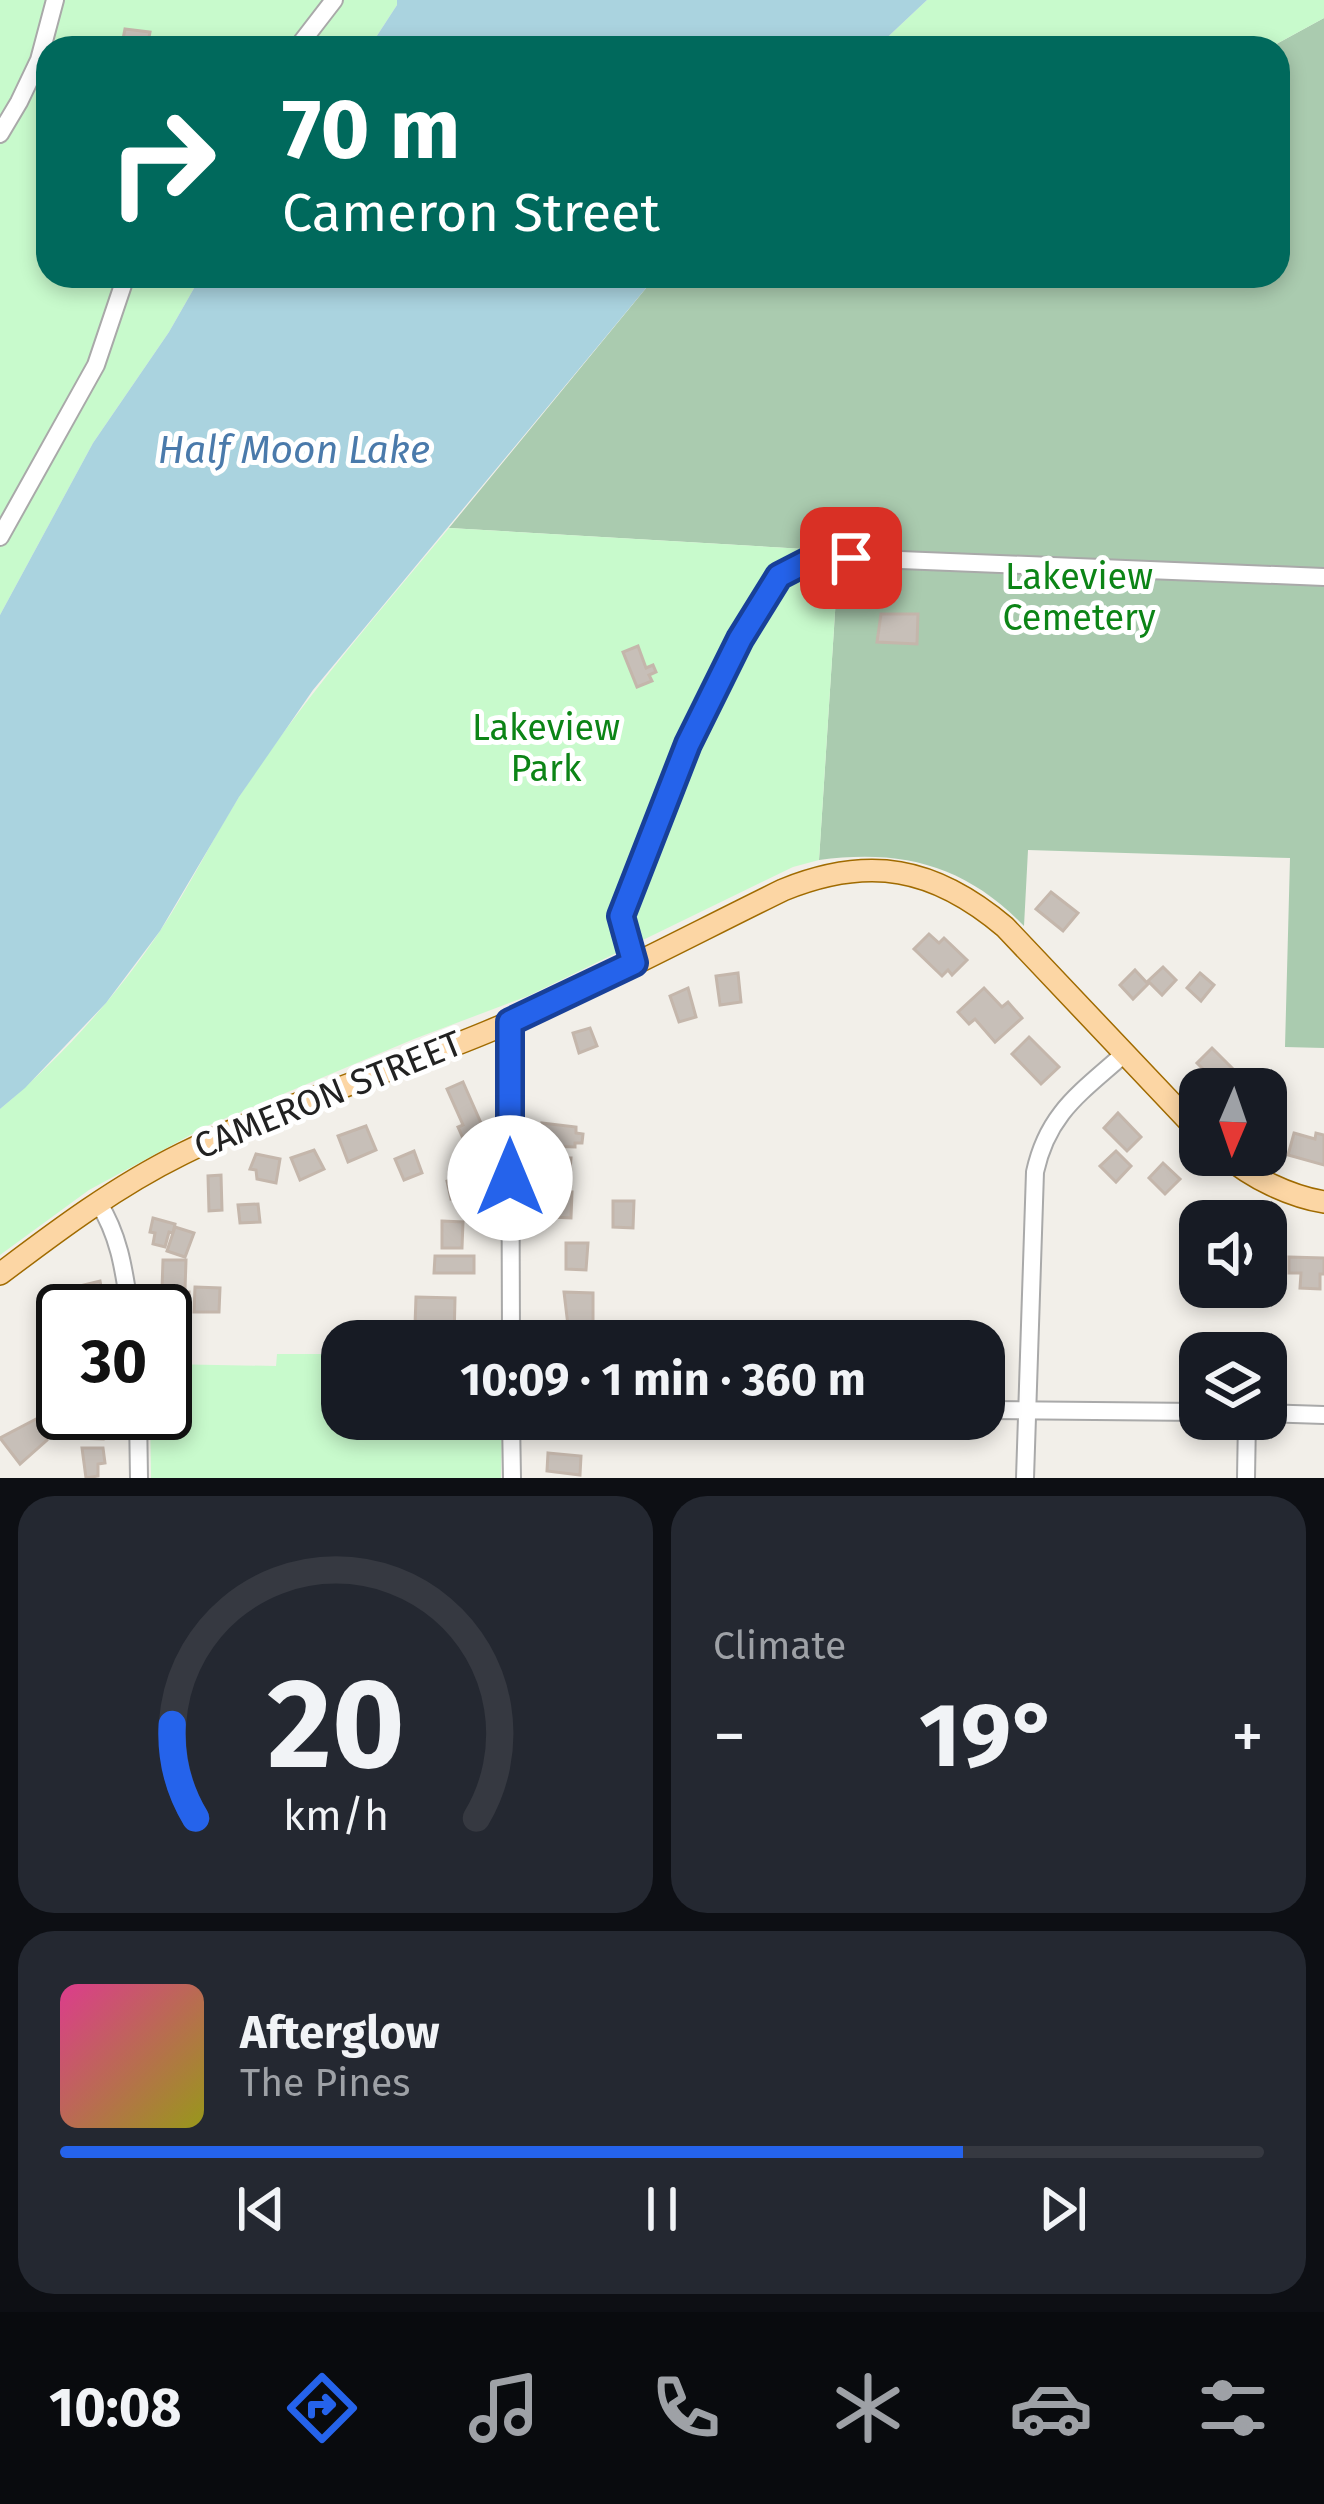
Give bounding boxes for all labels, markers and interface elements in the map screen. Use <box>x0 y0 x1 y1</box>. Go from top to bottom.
text: 70 m <box>282 79 460 180</box>
icon: right <box>84 84 240 240</box>
text: Cameron Street <box>282 181 660 245</box>
water label: Half Moon Lake <box>158 427 430 473</box>
pin <box>800 507 902 609</box>
icon: arrive <box>818 525 884 591</box>
park label: Lakeview Cemetery <box>1002 555 1156 640</box>
park label: Lakeview Park <box>472 706 620 791</box>
street label: CAMERON STREET <box>188 1021 469 1169</box>
north arrow <box>1179 1068 1287 1176</box>
map controls <box>1179 1068 1287 1440</box>
position arrow <box>447 1115 573 1241</box>
button: sound <box>1179 1200 1287 1308</box>
speed limit sign: 30 <box>36 1284 192 1440</box>
button: layers <box>1179 1332 1287 1440</box>
text: 10:09 · 1 min · 360 m <box>460 1353 866 1407</box>
text: Climate <box>713 1623 846 1669</box>
text: 20 <box>267 1650 404 1800</box>
text: 19° <box>919 1682 1058 1790</box>
text: − <box>713 1697 746 1776</box>
text: + <box>1231 1697 1264 1776</box>
text: km/h <box>282 1789 389 1840</box>
text: Afterglow <box>240 2006 439 2060</box>
text: The Pines <box>240 2060 411 2106</box>
icon: previous <box>228 2176 294 2242</box>
icon: pause <box>629 2176 695 2242</box>
icon: next <box>1030 2176 1096 2242</box>
icon: directions <box>280 2366 364 2450</box>
icon: music <box>462 2366 546 2450</box>
icon: phone <box>644 2366 728 2450</box>
icon: climate <box>826 2366 910 2450</box>
icon: car <box>1009 2366 1093 2450</box>
icon: filters <box>1191 2366 1275 2450</box>
text: 10:08 <box>49 2376 182 2440</box>

